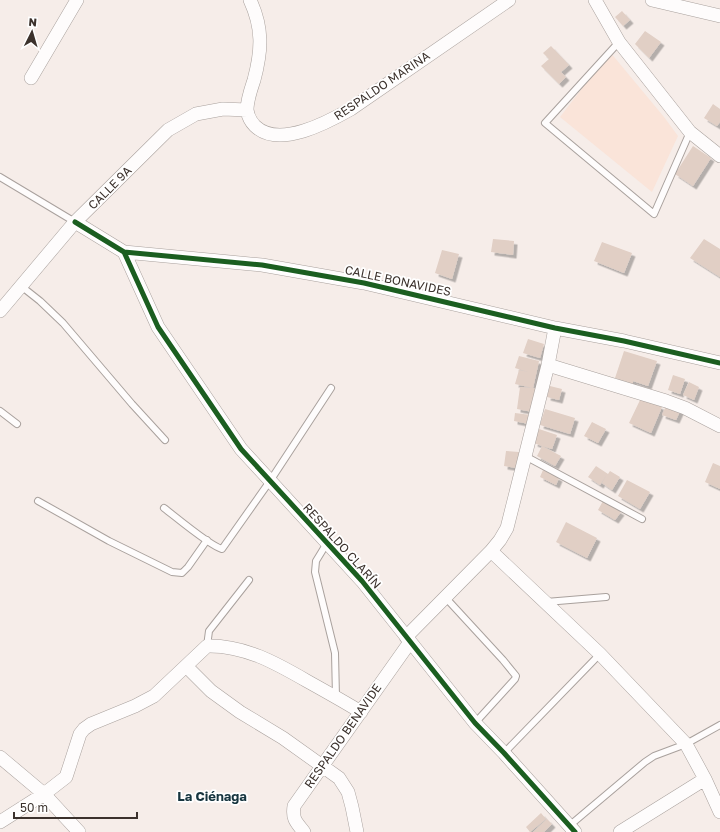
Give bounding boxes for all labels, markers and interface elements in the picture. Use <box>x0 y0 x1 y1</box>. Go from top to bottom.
north arrow <box>12 12 52 52</box>
text: N <box>28 15 38 28</box>
street label: RESPALDO MARINA <box>331 48 433 123</box>
street label: CALLE 9A <box>85 163 134 212</box>
street label: CALLE BONAVIDES <box>344 262 453 299</box>
street label: RESPALDO CLARÍN <box>300 500 385 591</box>
street label: RESPALDO BENAVIDE <box>301 681 384 791</box>
district label: La Ciénaga <box>177 788 247 804</box>
scale bar <box>14 794 137 820</box>
text: 50 m <box>20 800 48 815</box>

